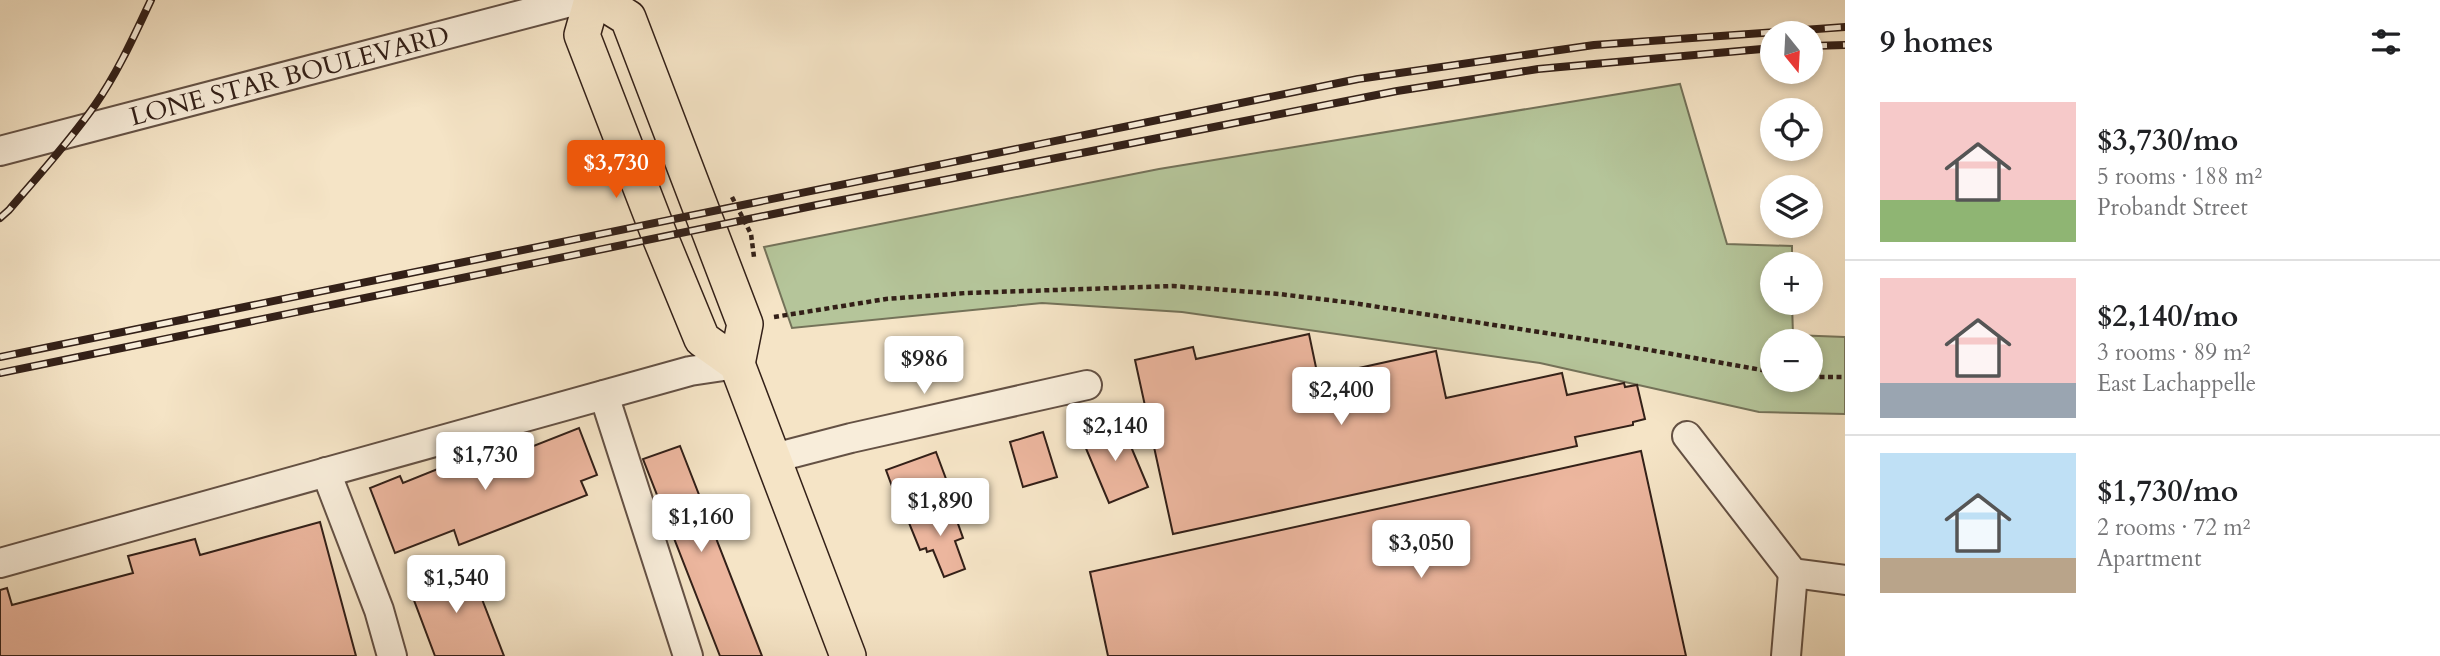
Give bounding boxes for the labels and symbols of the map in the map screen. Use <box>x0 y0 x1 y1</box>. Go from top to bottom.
street label: LONE STAR BOULEVARD <box>126 17 453 134</box>
north arrow <box>1760 21 1824 84</box>
pin: $3,730 <box>559 140 673 200</box>
pin: $986 <box>883 336 965 396</box>
pin: $2,400 <box>1284 368 1398 427</box>
pin: $2,140 <box>1058 404 1172 463</box>
pin: $1,730 <box>428 433 542 492</box>
pin: $1,890 <box>883 478 997 538</box>
pin: $1,160 <box>644 494 758 554</box>
pin: $3,050 <box>1364 520 1478 580</box>
pin: $1,540 <box>399 556 513 615</box>

